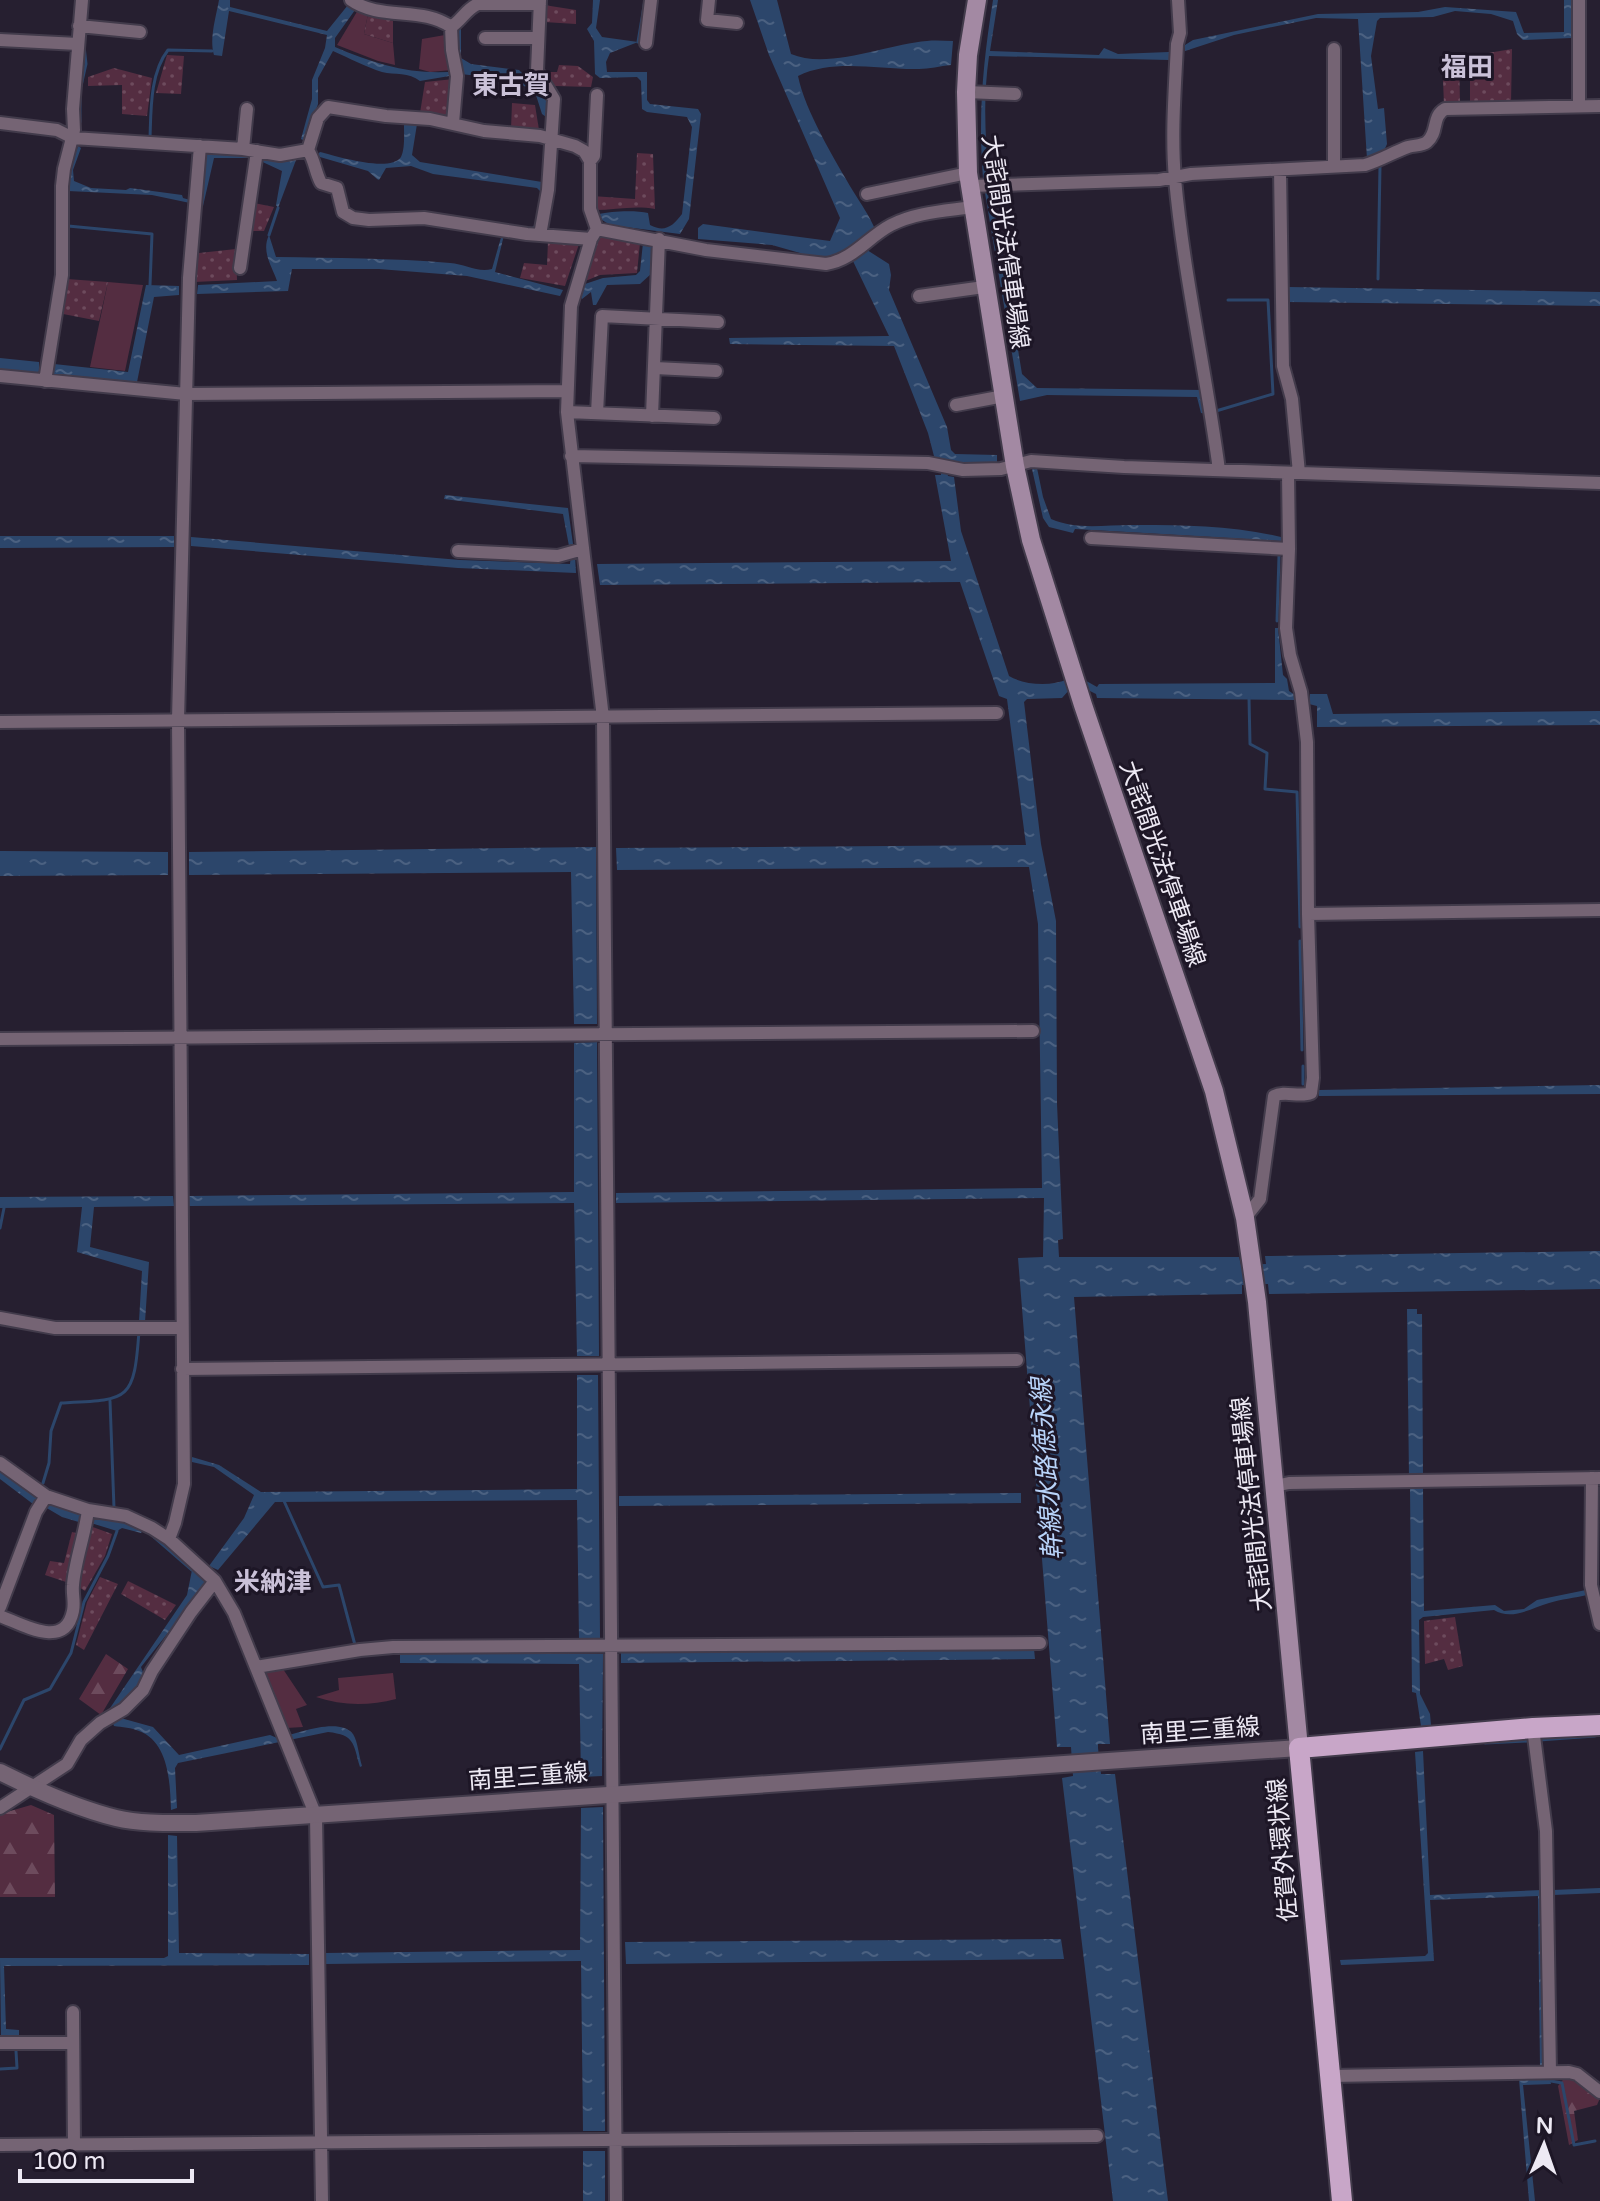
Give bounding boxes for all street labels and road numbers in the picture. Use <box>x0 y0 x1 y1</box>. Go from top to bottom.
street label: 大詫間光法停車場線 <box>976 133 1034 351</box>
street label: 大詫間光法停車場線 <box>1113 757 1211 971</box>
street label: 大詫間光法停車場線 <box>1226 1395 1278 1613</box>
street label: 南里三重線 <box>1139 1712 1261 1750</box>
street label: 南里三重線 <box>467 1758 589 1796</box>
street label: 佐賀外環状線 <box>1262 1777 1304 1923</box>

